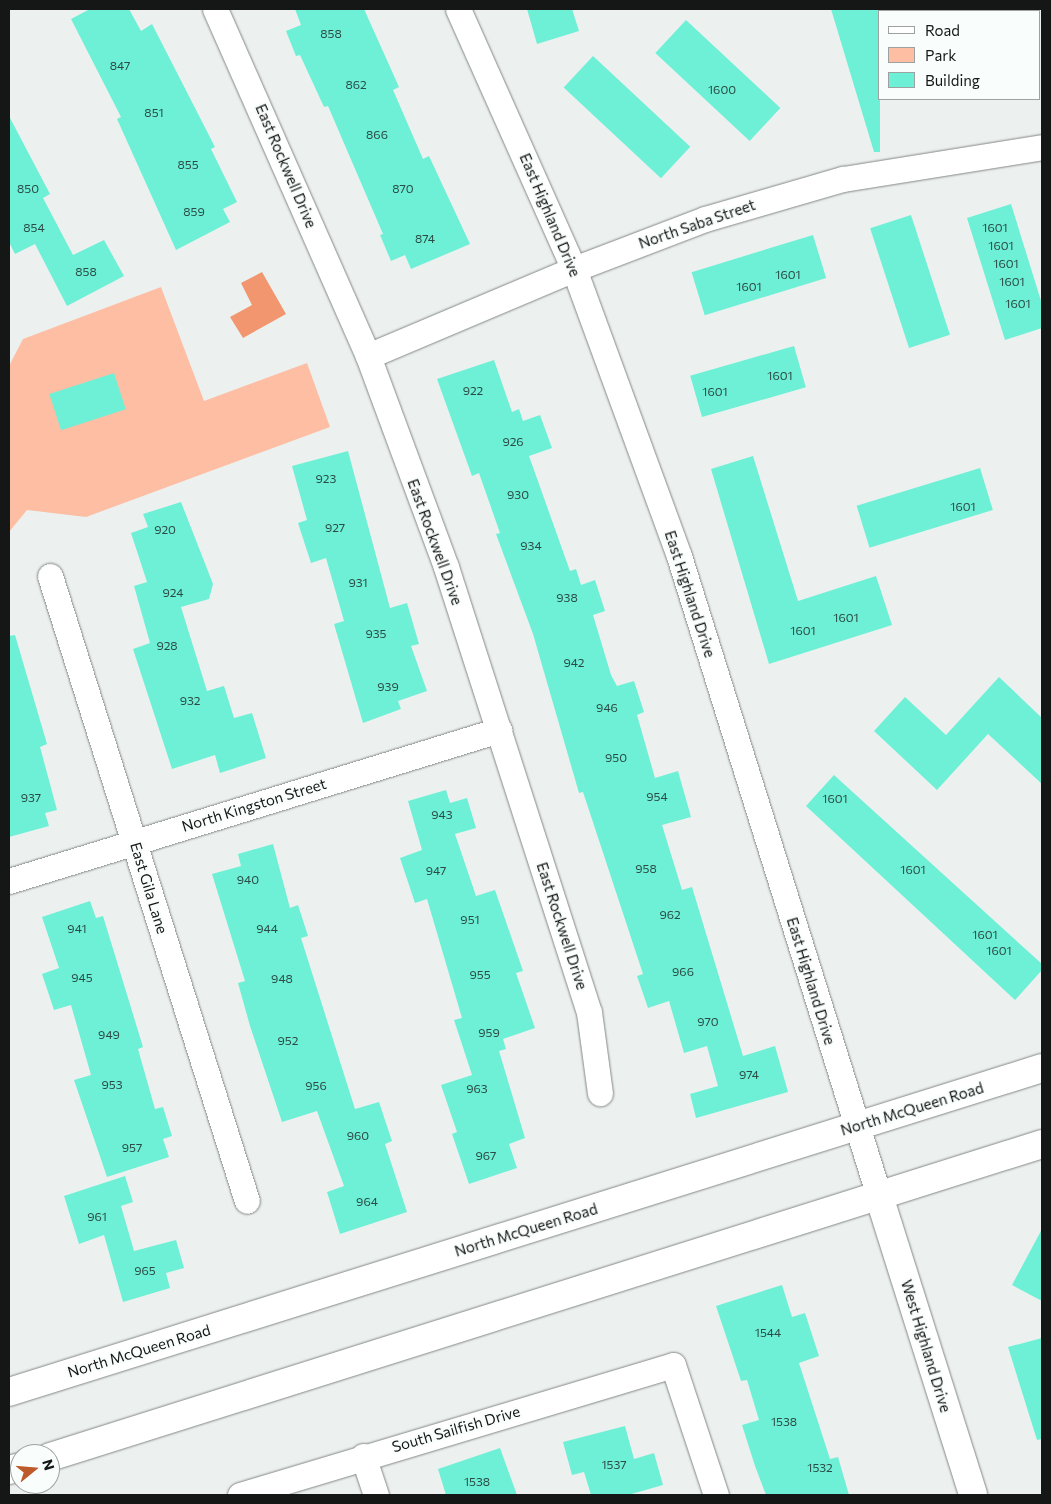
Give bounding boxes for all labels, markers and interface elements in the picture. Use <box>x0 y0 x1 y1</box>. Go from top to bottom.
legend <box>878 10 1041 100</box>
text: Road <box>925 21 960 39</box>
house number: 858 <box>320 27 342 41</box>
text: Park <box>925 46 956 64</box>
house number: 847 <box>110 59 130 73</box>
text: Building <box>925 71 980 89</box>
house number: 862 <box>345 78 367 92</box>
house number: 1600 <box>708 83 736 97</box>
street label: East Rockwell Drive <box>252 101 320 231</box>
house number: 851 <box>144 106 164 120</box>
house number: 866 <box>366 128 388 142</box>
street label: East Highland Drive <box>516 151 584 279</box>
house number: 855 <box>177 158 199 172</box>
house number: 850 <box>17 182 39 196</box>
house number: 870 <box>392 182 414 196</box>
street label: North Saba Street <box>636 196 758 252</box>
house number: 859 <box>183 205 205 219</box>
house number: 854 <box>23 221 45 235</box>
house number: 1601 <box>982 221 1008 235</box>
house number: 874 <box>415 232 435 246</box>
house number: 1601 <box>988 239 1014 253</box>
house number: 1601 <box>993 257 1019 271</box>
house number: 858 <box>75 265 97 279</box>
house number: 1601 <box>775 268 801 282</box>
house number: 1601 <box>999 275 1025 289</box>
house number: 1601 <box>736 280 762 294</box>
house number: 1601 <box>1005 297 1031 311</box>
house number: 1601 <box>767 369 793 383</box>
house number: 922 <box>463 384 483 398</box>
house number: 1601 <box>702 385 728 399</box>
house number: 926 <box>502 435 524 449</box>
house number: 923 <box>316 472 336 486</box>
street label: East Rockwell Drive <box>404 476 466 608</box>
house number: 930 <box>507 488 529 502</box>
house number: 1601 <box>950 500 976 514</box>
house number: 927 <box>325 521 345 535</box>
house number: 920 <box>154 523 176 537</box>
street label: East Highland Drive <box>661 528 719 660</box>
house number: 934 <box>520 539 542 553</box>
house number: 931 <box>348 576 368 590</box>
house number: 924 <box>163 586 183 600</box>
house number: 938 <box>556 591 578 605</box>
house number: 1601 <box>833 611 859 625</box>
house number: 1601 <box>790 624 816 638</box>
house number: 935 <box>366 627 386 641</box>
house number: 928 <box>156 639 178 653</box>
house number: 942 <box>564 656 584 670</box>
house number: 939 <box>377 680 399 694</box>
house number: 932 <box>180 694 200 708</box>
house number: 946 <box>596 701 618 715</box>
house number: 950 <box>605 751 627 765</box>
street label: North Kingston Street <box>180 774 328 836</box>
house number: 954 <box>646 790 668 804</box>
house number: 937 <box>21 791 41 805</box>
house number: 1601 <box>822 792 848 806</box>
house number: 943 <box>431 808 453 822</box>
street label: East Gila Lane <box>127 840 171 936</box>
street label: East Rockwell Drive <box>533 860 591 992</box>
house number: 958 <box>635 862 657 876</box>
house number: 1601 <box>900 863 926 877</box>
house number: 947 <box>426 864 446 878</box>
house number: 940 <box>237 873 259 887</box>
house number: 962 <box>659 908 681 922</box>
house number: 951 <box>460 913 480 927</box>
street label: East Highland Drive <box>783 915 839 1047</box>
house number: 941 <box>67 922 87 936</box>
house number: 944 <box>256 922 278 936</box>
house number: 1601 <box>972 928 998 942</box>
house number: 1601 <box>986 944 1012 958</box>
house number: 966 <box>672 965 694 979</box>
house number: 955 <box>469 968 491 982</box>
house number: 945 <box>71 971 93 985</box>
house number: 948 <box>271 972 293 986</box>
house number: 970 <box>697 1015 719 1029</box>
house number: 959 <box>478 1026 500 1040</box>
house number: 949 <box>98 1028 120 1042</box>
house number: 952 <box>278 1034 298 1048</box>
house number: 974 <box>739 1068 759 1082</box>
house number: 953 <box>101 1078 123 1092</box>
house number: 956 <box>305 1079 327 1093</box>
street label: North McQueen Road <box>838 1079 986 1139</box>
house number: 963 <box>466 1082 488 1096</box>
house number: 960 <box>347 1129 369 1143</box>
house number: 957 <box>122 1141 142 1155</box>
house number: 967 <box>476 1149 496 1163</box>
house number: 964 <box>356 1195 378 1209</box>
street label: North McQueen Road <box>452 1200 600 1260</box>
house number: 961 <box>87 1210 107 1224</box>
house number: 965 <box>134 1264 156 1278</box>
street label: West Highland Drive <box>897 1277 955 1415</box>
street label: North McQueen Road <box>65 1321 213 1381</box>
house number: 1544 <box>755 1326 781 1340</box>
street label: South Sailfish Drive <box>390 1402 522 1456</box>
house number: 1538 <box>771 1415 797 1429</box>
north arrow <box>10 1444 60 1494</box>
text: N <box>39 1457 59 1472</box>
house number: 1537 <box>601 1458 627 1472</box>
house number: 1532 <box>807 1461 833 1475</box>
house number: 1538 <box>464 1475 490 1489</box>

